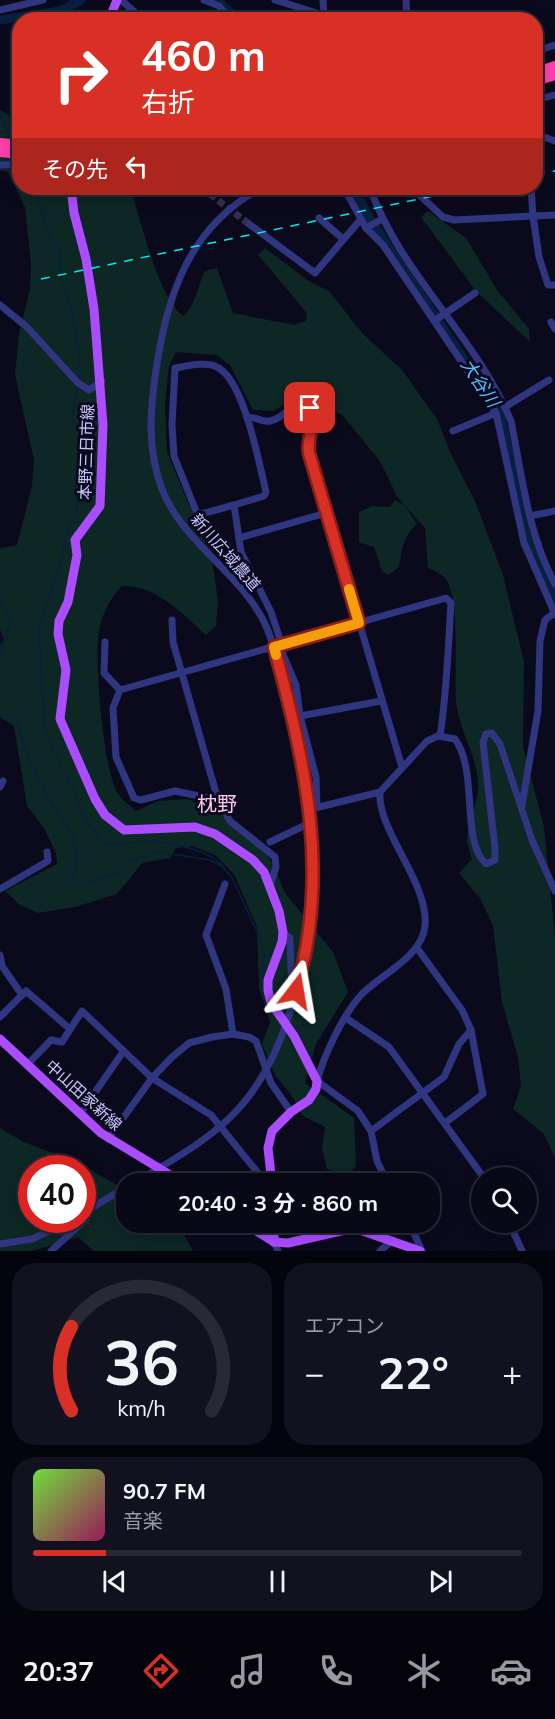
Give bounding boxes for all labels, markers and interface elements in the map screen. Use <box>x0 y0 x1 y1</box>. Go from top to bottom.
text: 460 m <box>141 29 266 82</box>
icon: right <box>42 36 120 114</box>
text: 右折 <box>141 85 195 119</box>
icon: left <box>120 150 153 183</box>
text: その先 <box>42 155 108 183</box>
water label: 大谷川 <box>456 354 506 413</box>
pin <box>284 382 335 433</box>
icon: arrive <box>293 391 326 424</box>
street label: 本野三日市線 <box>74 404 98 500</box>
street label: 新川広域農道 <box>187 509 265 595</box>
district label: 枕野 <box>197 791 237 816</box>
position arrow <box>264 959 328 1023</box>
street label: 中山田家新線 <box>42 1055 126 1135</box>
speed limit sign: 40 <box>18 1155 96 1233</box>
map controls <box>471 1167 537 1233</box>
button: search <box>471 1167 537 1233</box>
text: 20:40 · 3 分 · 860 m <box>178 1189 378 1217</box>
text: エアコン <box>305 1313 385 1338</box>
text: 36 <box>104 1322 179 1401</box>
text: 22° <box>378 1344 449 1400</box>
text: − <box>305 1352 324 1393</box>
text: + <box>502 1352 522 1393</box>
text: km/h <box>117 1394 166 1421</box>
text: 90.7 FM <box>123 1477 206 1505</box>
text: 音楽 <box>123 1508 163 1533</box>
icon: previous <box>98 1565 131 1598</box>
icon: pause <box>261 1565 294 1598</box>
icon: next <box>424 1565 457 1598</box>
icon: directions <box>140 1650 182 1692</box>
icon: music <box>227 1650 269 1692</box>
icon: phone <box>315 1650 357 1692</box>
icon: climate <box>403 1650 445 1692</box>
icon: car <box>490 1650 532 1692</box>
text: 20:37 <box>23 1654 94 1688</box>

